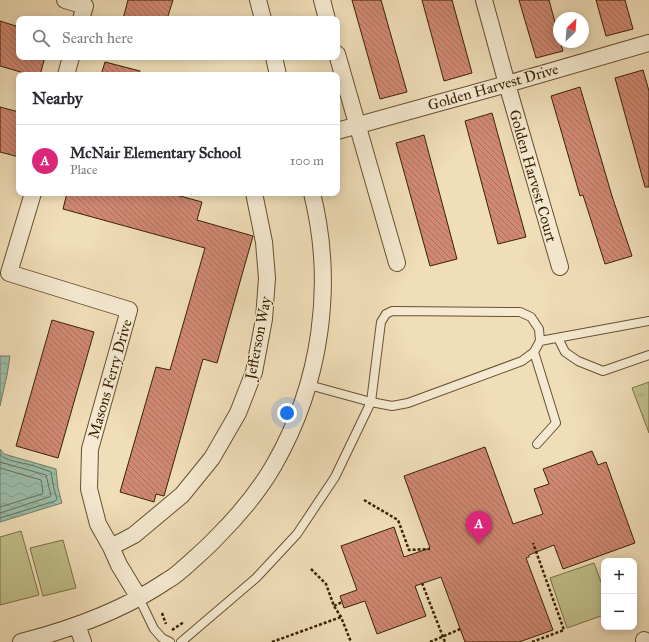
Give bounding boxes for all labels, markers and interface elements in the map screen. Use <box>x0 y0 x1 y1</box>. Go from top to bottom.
north arrow <box>553 12 589 48</box>
search box <box>16 16 340 60</box>
icon: search <box>30 27 52 49</box>
text: Search here <box>62 29 133 47</box>
street label: Golden Harvest Drive <box>426 60 560 114</box>
text: Nearby <box>32 88 83 109</box>
street label: Golden Harvest Court <box>505 108 561 245</box>
text: McNair Elementary School <box>70 144 241 162</box>
text: A <box>41 153 49 169</box>
text: 100 m <box>290 153 324 169</box>
text: Place <box>70 162 97 178</box>
street label: Jefferson Way <box>241 294 276 383</box>
street label: Masons Ferry Drive <box>84 317 136 441</box>
your location <box>277 403 297 423</box>
pin: A <box>466 511 492 544</box>
map controls <box>601 558 637 630</box>
button: + <box>601 558 637 594</box>
button: − <box>601 594 637 630</box>

